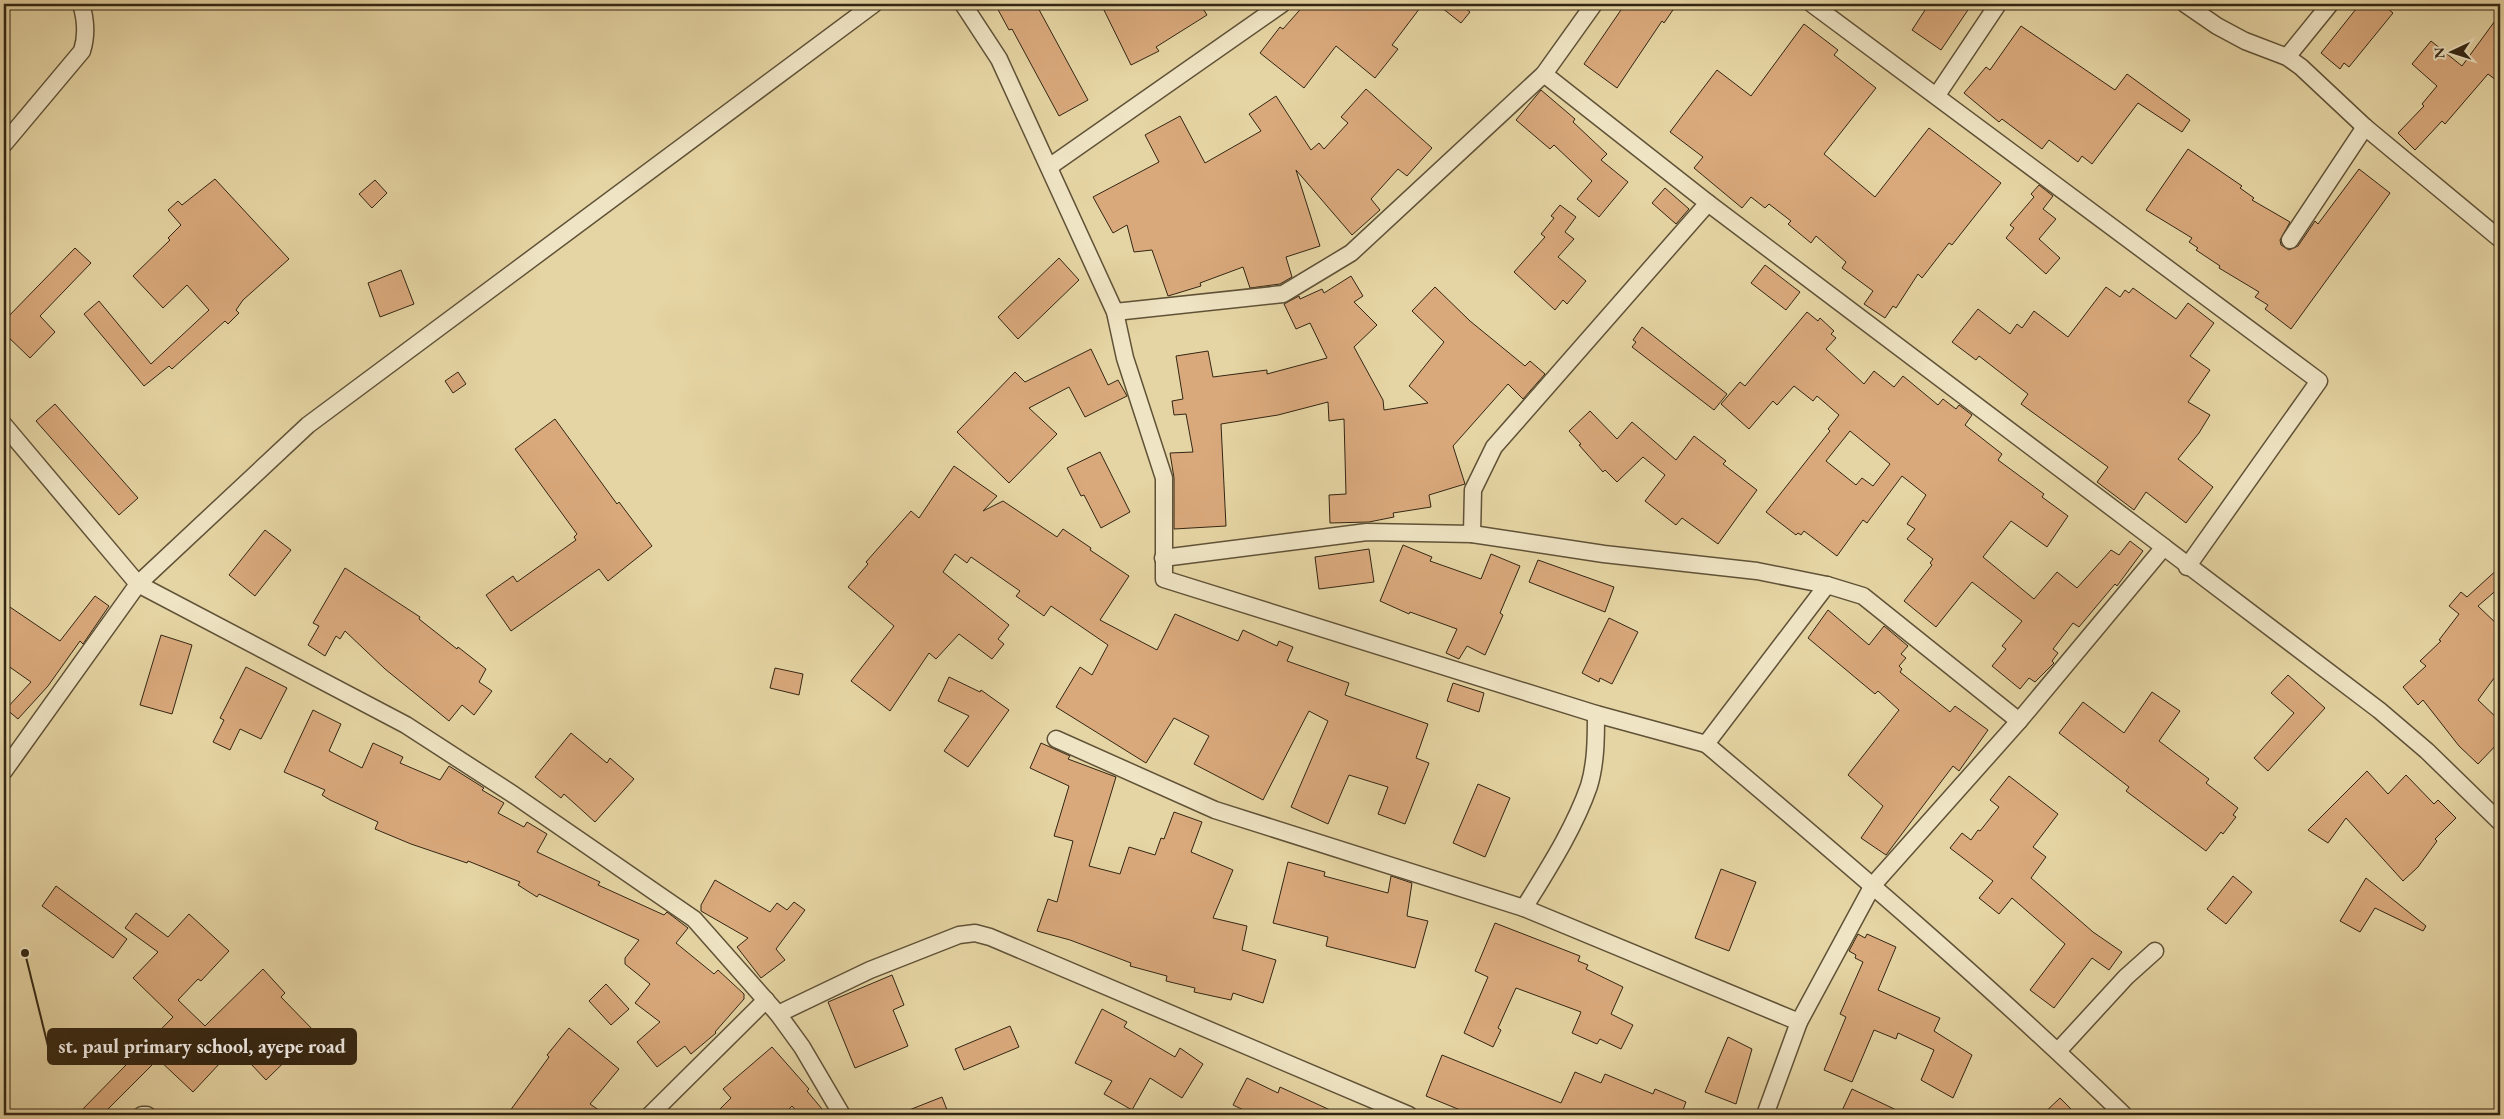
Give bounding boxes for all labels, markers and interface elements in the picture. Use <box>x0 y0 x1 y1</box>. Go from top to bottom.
north arrow <box>2426 28 2476 78</box>
text: N <box>2430 46 2448 59</box>
callout: st. paul primary school, ayepe road <box>48 1029 356 1064</box>
text: st. paul primary school, ayepe road <box>58 1033 346 1059</box>

